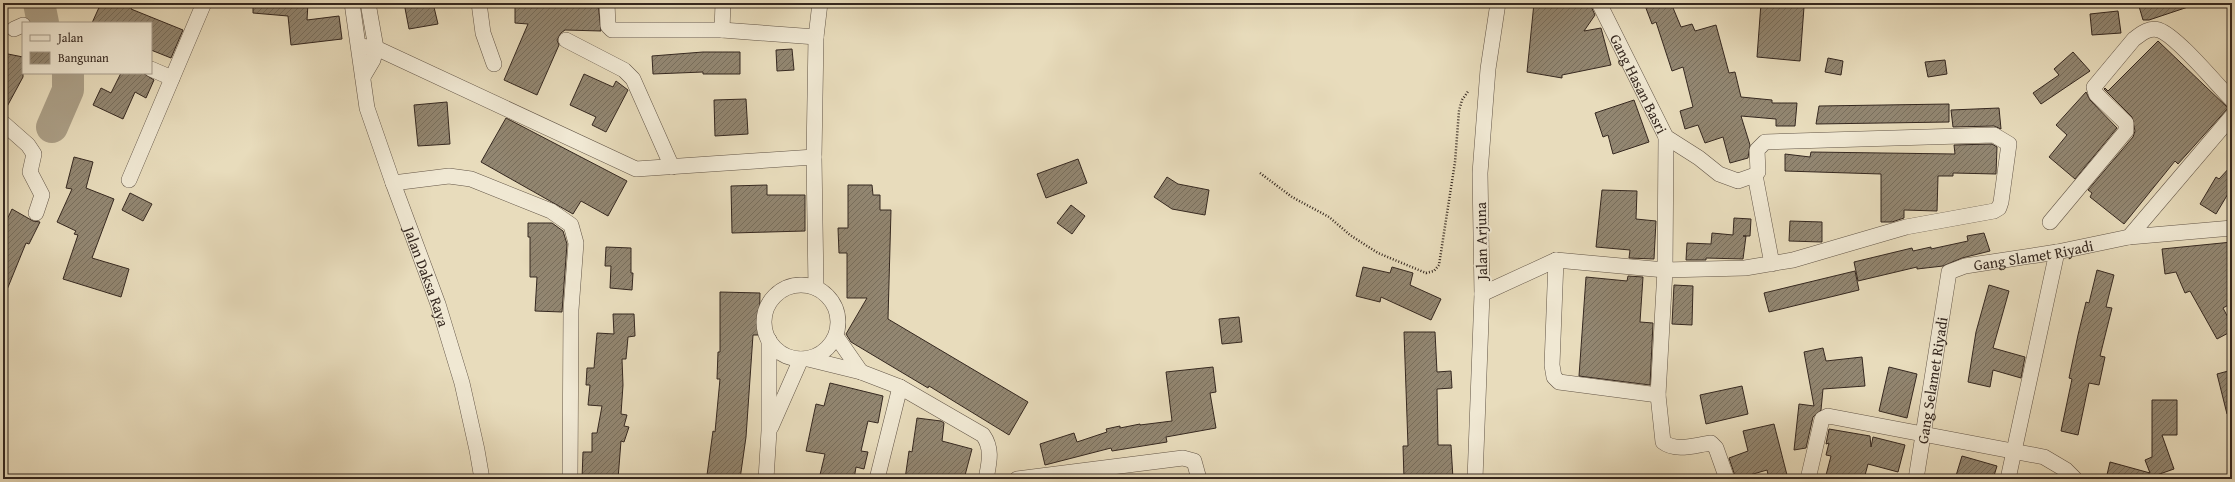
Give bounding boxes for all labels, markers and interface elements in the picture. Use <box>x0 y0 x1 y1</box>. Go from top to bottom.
legend <box>22 22 152 74</box>
text: Jalan <box>56 29 83 46</box>
street label: Gang Hasan Basri <box>1605 30 1673 137</box>
text: Bangunan <box>58 49 109 66</box>
street label: Jalan Arjuna <box>1470 202 1492 282</box>
street label: Jalan Daksa Raya <box>399 221 455 329</box>
street label: Gang Slamet Riyadi <box>1972 234 2095 275</box>
street label: Gang Selamet Riyadi <box>1911 315 1952 445</box>

